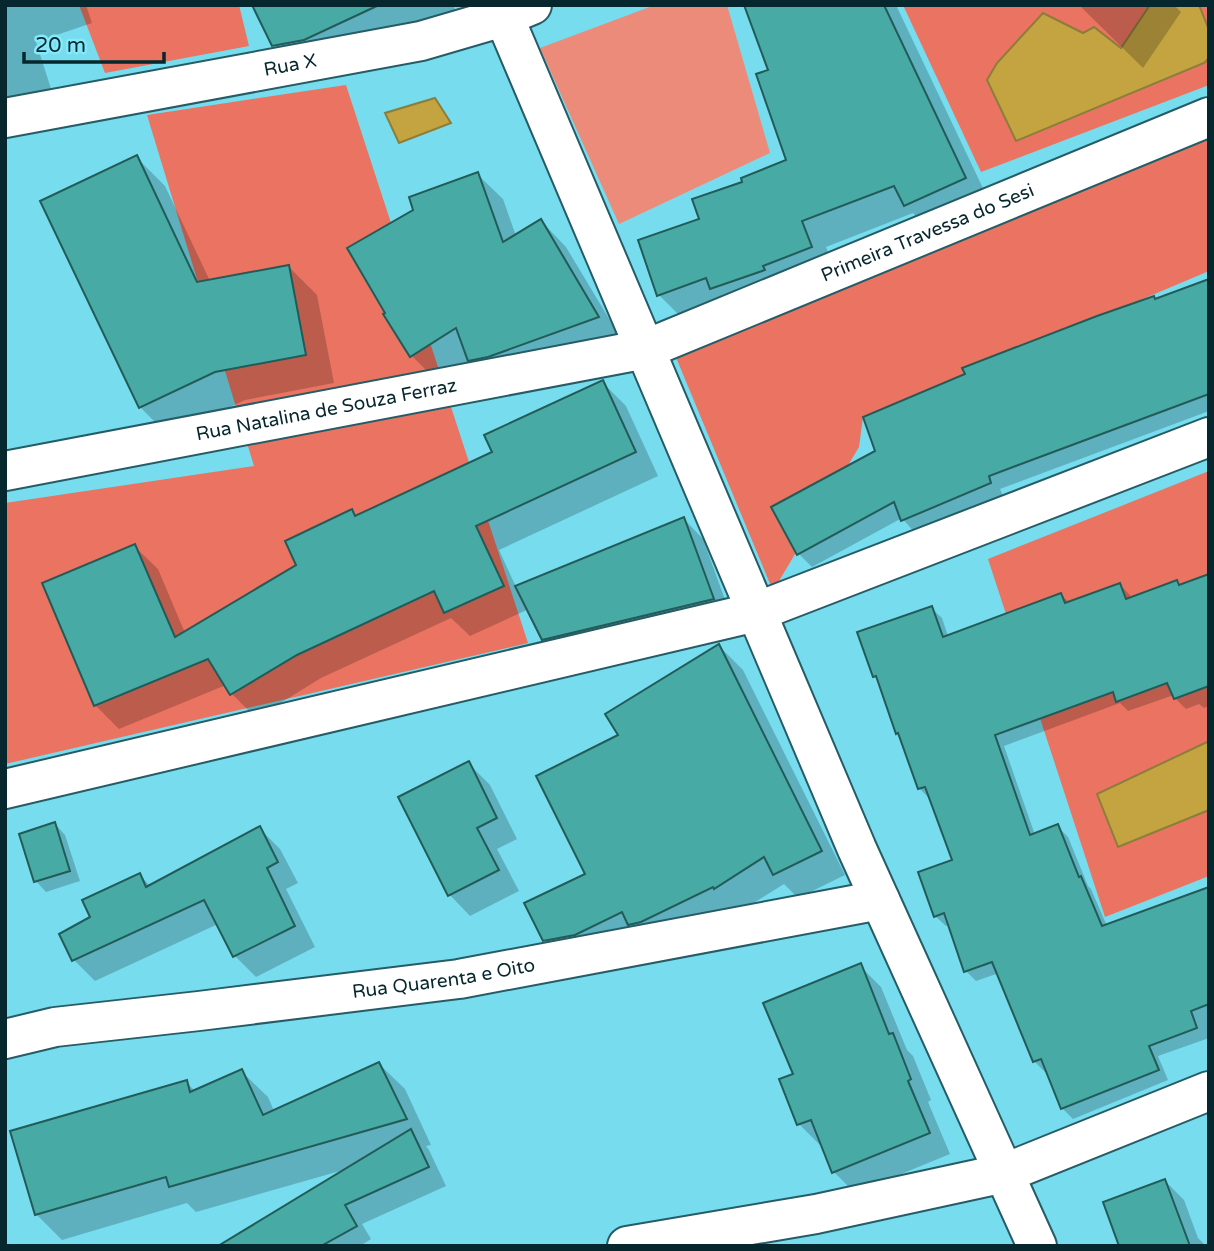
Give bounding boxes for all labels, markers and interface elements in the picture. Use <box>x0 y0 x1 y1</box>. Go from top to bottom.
scale bar <box>24 21 164 65</box>
text: 20 m <box>35 33 86 58</box>
street label: Rua X <box>262 50 318 81</box>
street label: Primeira Travessa do Sesi <box>818 179 1037 287</box>
street label: Rua Natalina de Souza Ferraz <box>194 374 458 445</box>
street label: Rua Quarenta e Oito <box>351 954 537 1003</box>

